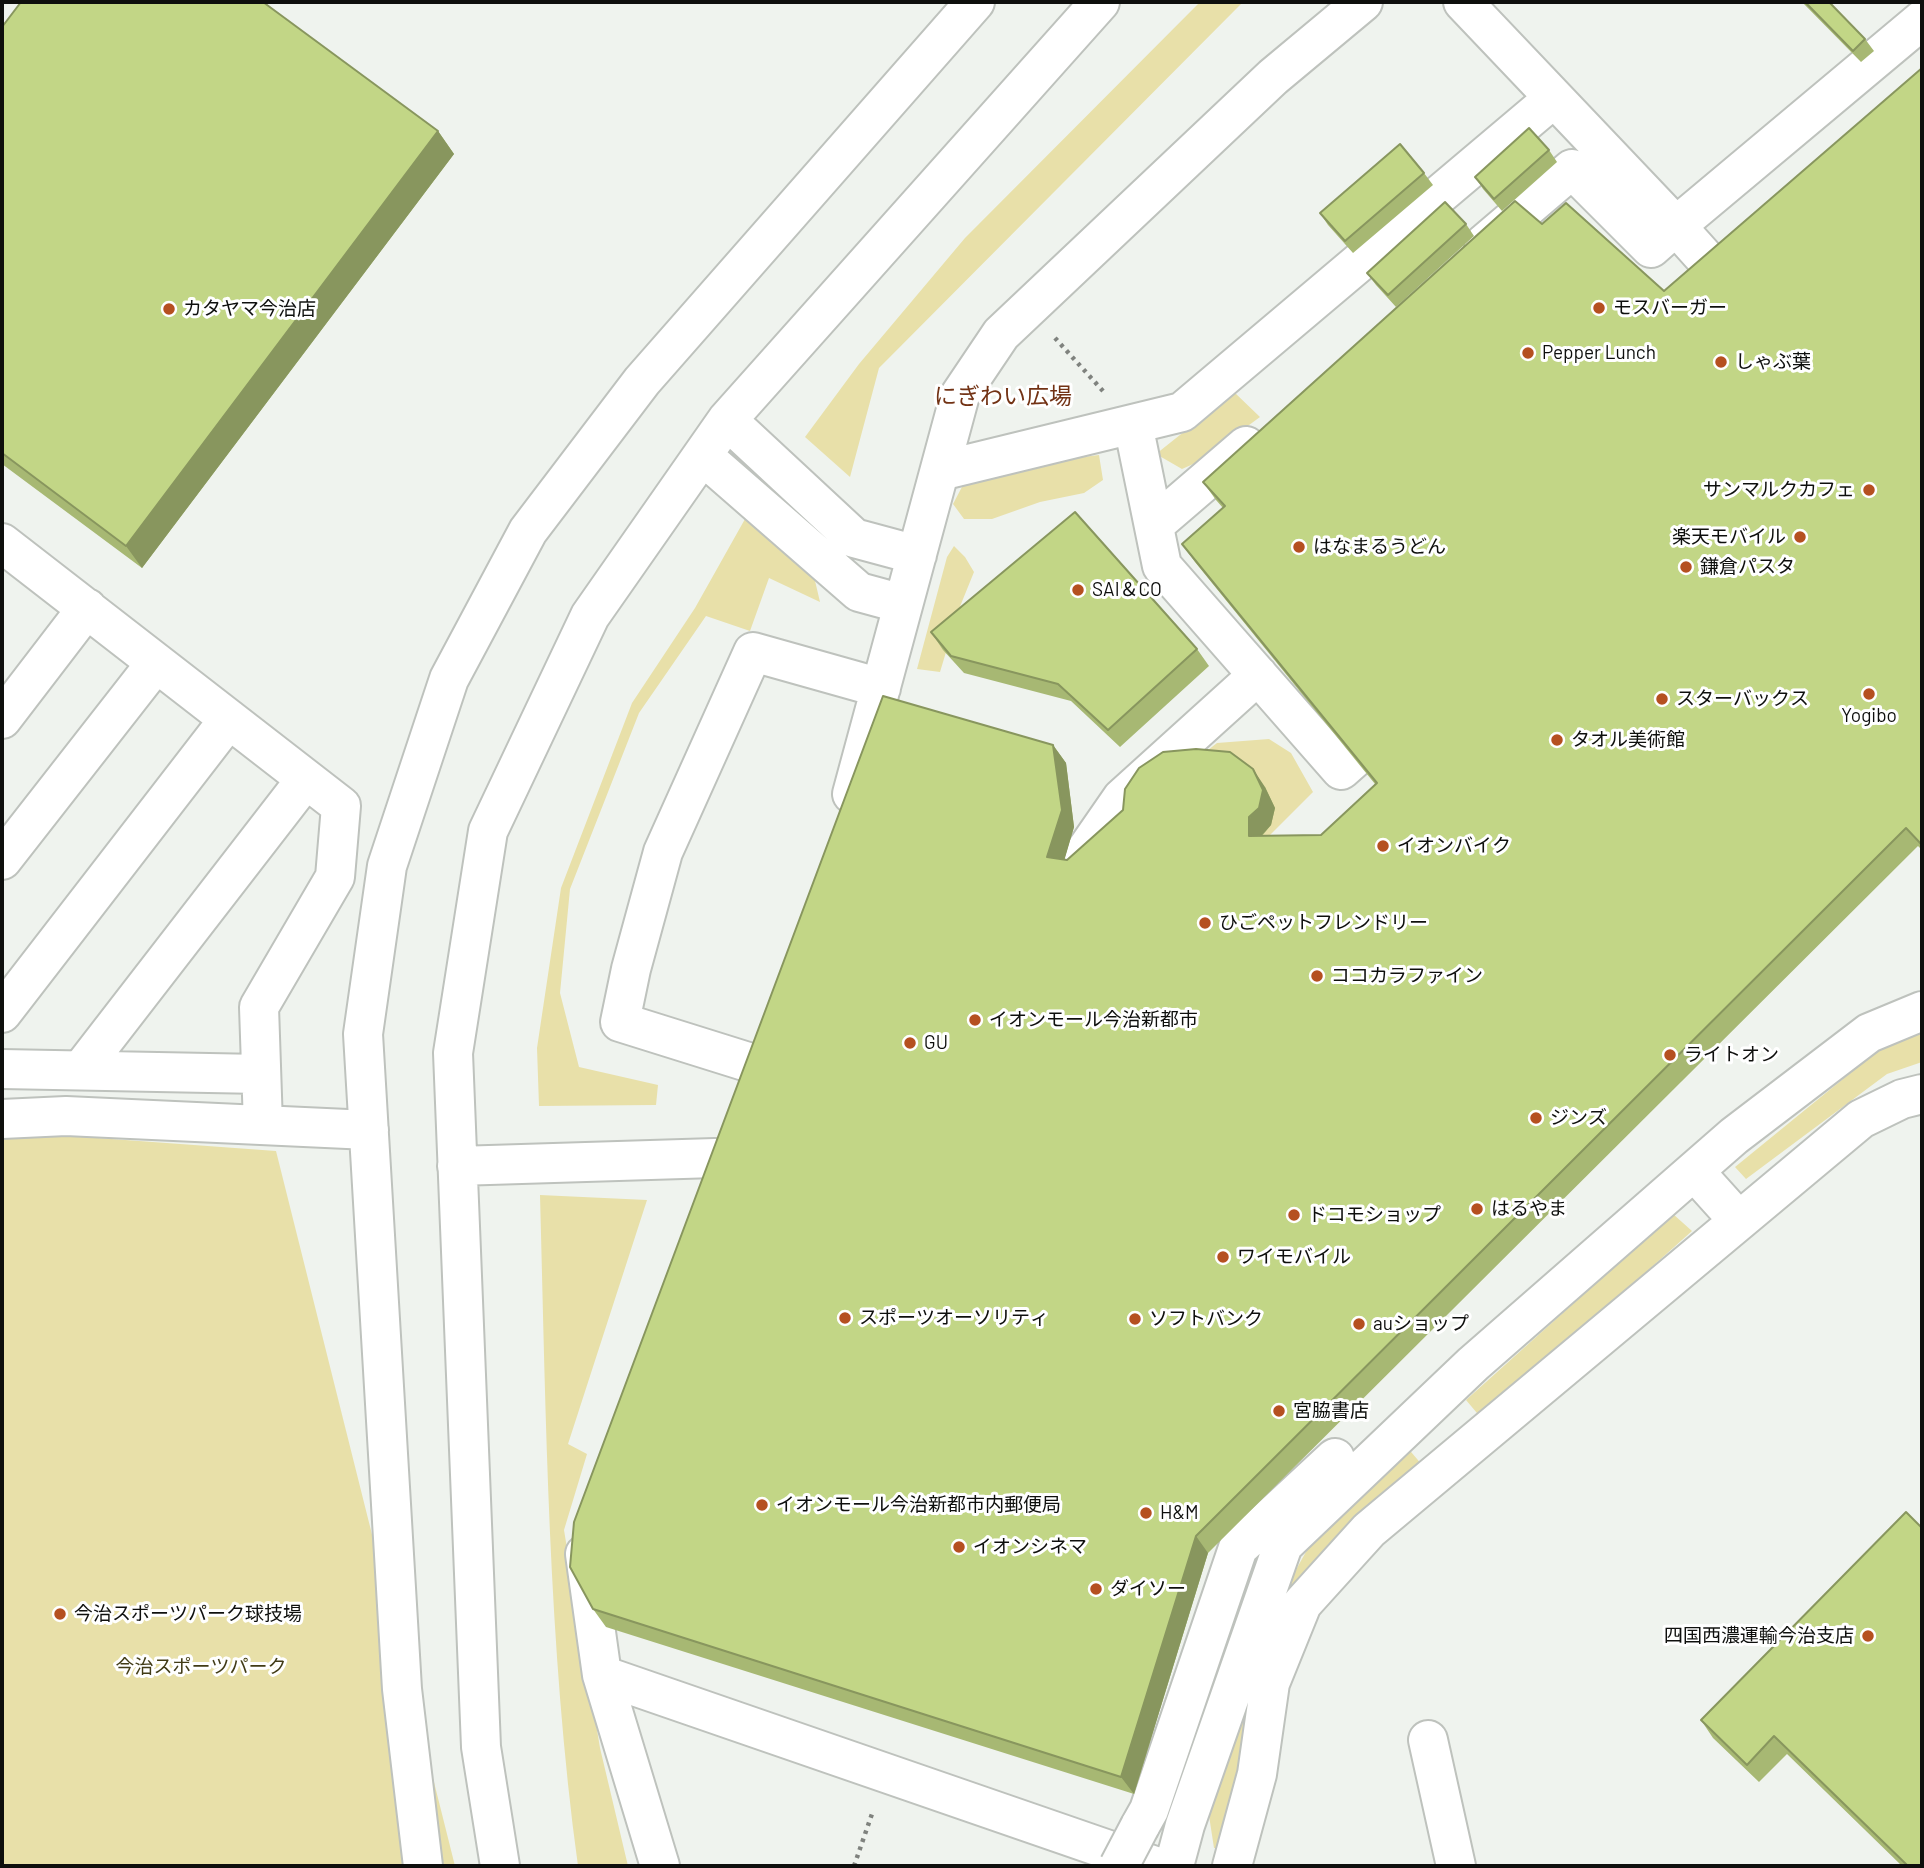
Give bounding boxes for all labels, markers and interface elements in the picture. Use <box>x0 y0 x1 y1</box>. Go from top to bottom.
place label: モスバーガー <box>1613 297 1727 319</box>
place label: カタヤマ今治店 <box>183 298 316 320</box>
marker: モスバーガー <box>1591 300 1607 316</box>
marker: カタヤマ今治店 <box>161 301 177 317</box>
place label: Pepper Lunch <box>1542 342 1656 364</box>
marker: Pepper Lunch <box>1520 345 1536 361</box>
place label: しゃぶ葉 <box>1735 351 1811 373</box>
marker: しゃぶ葉 <box>1713 354 1729 370</box>
district label: にぎわい広場 <box>934 382 1072 410</box>
place label: サンマルクカフェ <box>1703 479 1855 501</box>
marker: サンマルクカフェ <box>1861 482 1877 498</box>
place label: 楽天モバイル <box>1672 526 1786 548</box>
marker: 楽天モバイル <box>1792 529 1808 545</box>
place label: はなまるうどん <box>1313 536 1446 558</box>
marker: はなまるうどん <box>1291 539 1307 555</box>
place label: 鎌倉パスタ <box>1700 556 1795 578</box>
marker: 鎌倉パスタ <box>1678 559 1694 575</box>
place label: SAI＆CO <box>1092 579 1162 601</box>
marker: SAI＆CO <box>1070 582 1086 598</box>
marker: Yogibo <box>1861 686 1877 702</box>
place label: スターバックス <box>1676 688 1809 710</box>
marker: スターバックス <box>1654 691 1670 707</box>
place label: Yogibo <box>1841 705 1897 727</box>
place label: タオル美術館 <box>1571 729 1685 751</box>
marker: タオル美術館 <box>1549 732 1565 748</box>
place label: イオンバイク <box>1397 835 1511 857</box>
marker: イオンバイク <box>1375 838 1391 854</box>
place label: ひごペットフレンドリー <box>1219 912 1428 934</box>
marker: ひごペットフレンドリー <box>1197 915 1213 931</box>
place label: ココカラファイン <box>1331 965 1483 987</box>
marker: ココカラファイン <box>1309 968 1325 984</box>
place label: イオンモール今治新都市 <box>989 1009 1198 1031</box>
marker: イオンモール今治新都市 <box>967 1012 983 1028</box>
place label: GU <box>924 1032 948 1054</box>
marker: GU <box>902 1035 918 1051</box>
place label: ライトオン <box>1684 1044 1779 1066</box>
marker: ライトオン <box>1662 1047 1678 1063</box>
place label: ジンズ <box>1550 1107 1607 1129</box>
marker: ジンズ <box>1528 1110 1544 1126</box>
place label: はるやま <box>1491 1198 1567 1220</box>
marker: はるやま <box>1469 1201 1485 1217</box>
place label: ドコモショップ <box>1308 1204 1441 1226</box>
marker: ドコモショップ <box>1286 1207 1302 1223</box>
place label: ワイモバイル <box>1237 1246 1351 1268</box>
marker: ワイモバイル <box>1215 1249 1231 1265</box>
place label: スポーツオーソリティ <box>859 1307 1049 1329</box>
place label: ソフトバンク <box>1149 1308 1263 1330</box>
marker: スポーツオーソリティ <box>837 1310 853 1326</box>
marker: ソフトバンク <box>1127 1311 1143 1327</box>
place label: auショップ <box>1373 1313 1469 1335</box>
marker: auショップ <box>1351 1316 1367 1332</box>
place label: 宮脇書店 <box>1293 1400 1369 1422</box>
marker: 宮脇書店 <box>1271 1403 1287 1419</box>
place label: イオンモール今治新都市内郵便局 <box>776 1494 1061 1516</box>
marker: イオンモール今治新都市内郵便局 <box>754 1497 770 1513</box>
place label: H&M <box>1160 1502 1199 1524</box>
marker: H&M <box>1138 1505 1154 1521</box>
place label: イオンシネマ <box>973 1536 1087 1558</box>
marker: イオンシネマ <box>951 1539 967 1555</box>
place label: ダイソー <box>1110 1578 1186 1600</box>
marker: ダイソー <box>1088 1581 1104 1597</box>
place label: 今治スポーツパーク球技場 <box>74 1603 302 1625</box>
marker: 今治スポーツパーク球技場 <box>52 1606 68 1622</box>
place label: 四国西濃運輸今治支店 <box>1664 1625 1854 1647</box>
marker: 四国西濃運輸今治支店 <box>1860 1628 1876 1644</box>
park label: 今治スポーツパーク <box>116 1656 286 1678</box>

